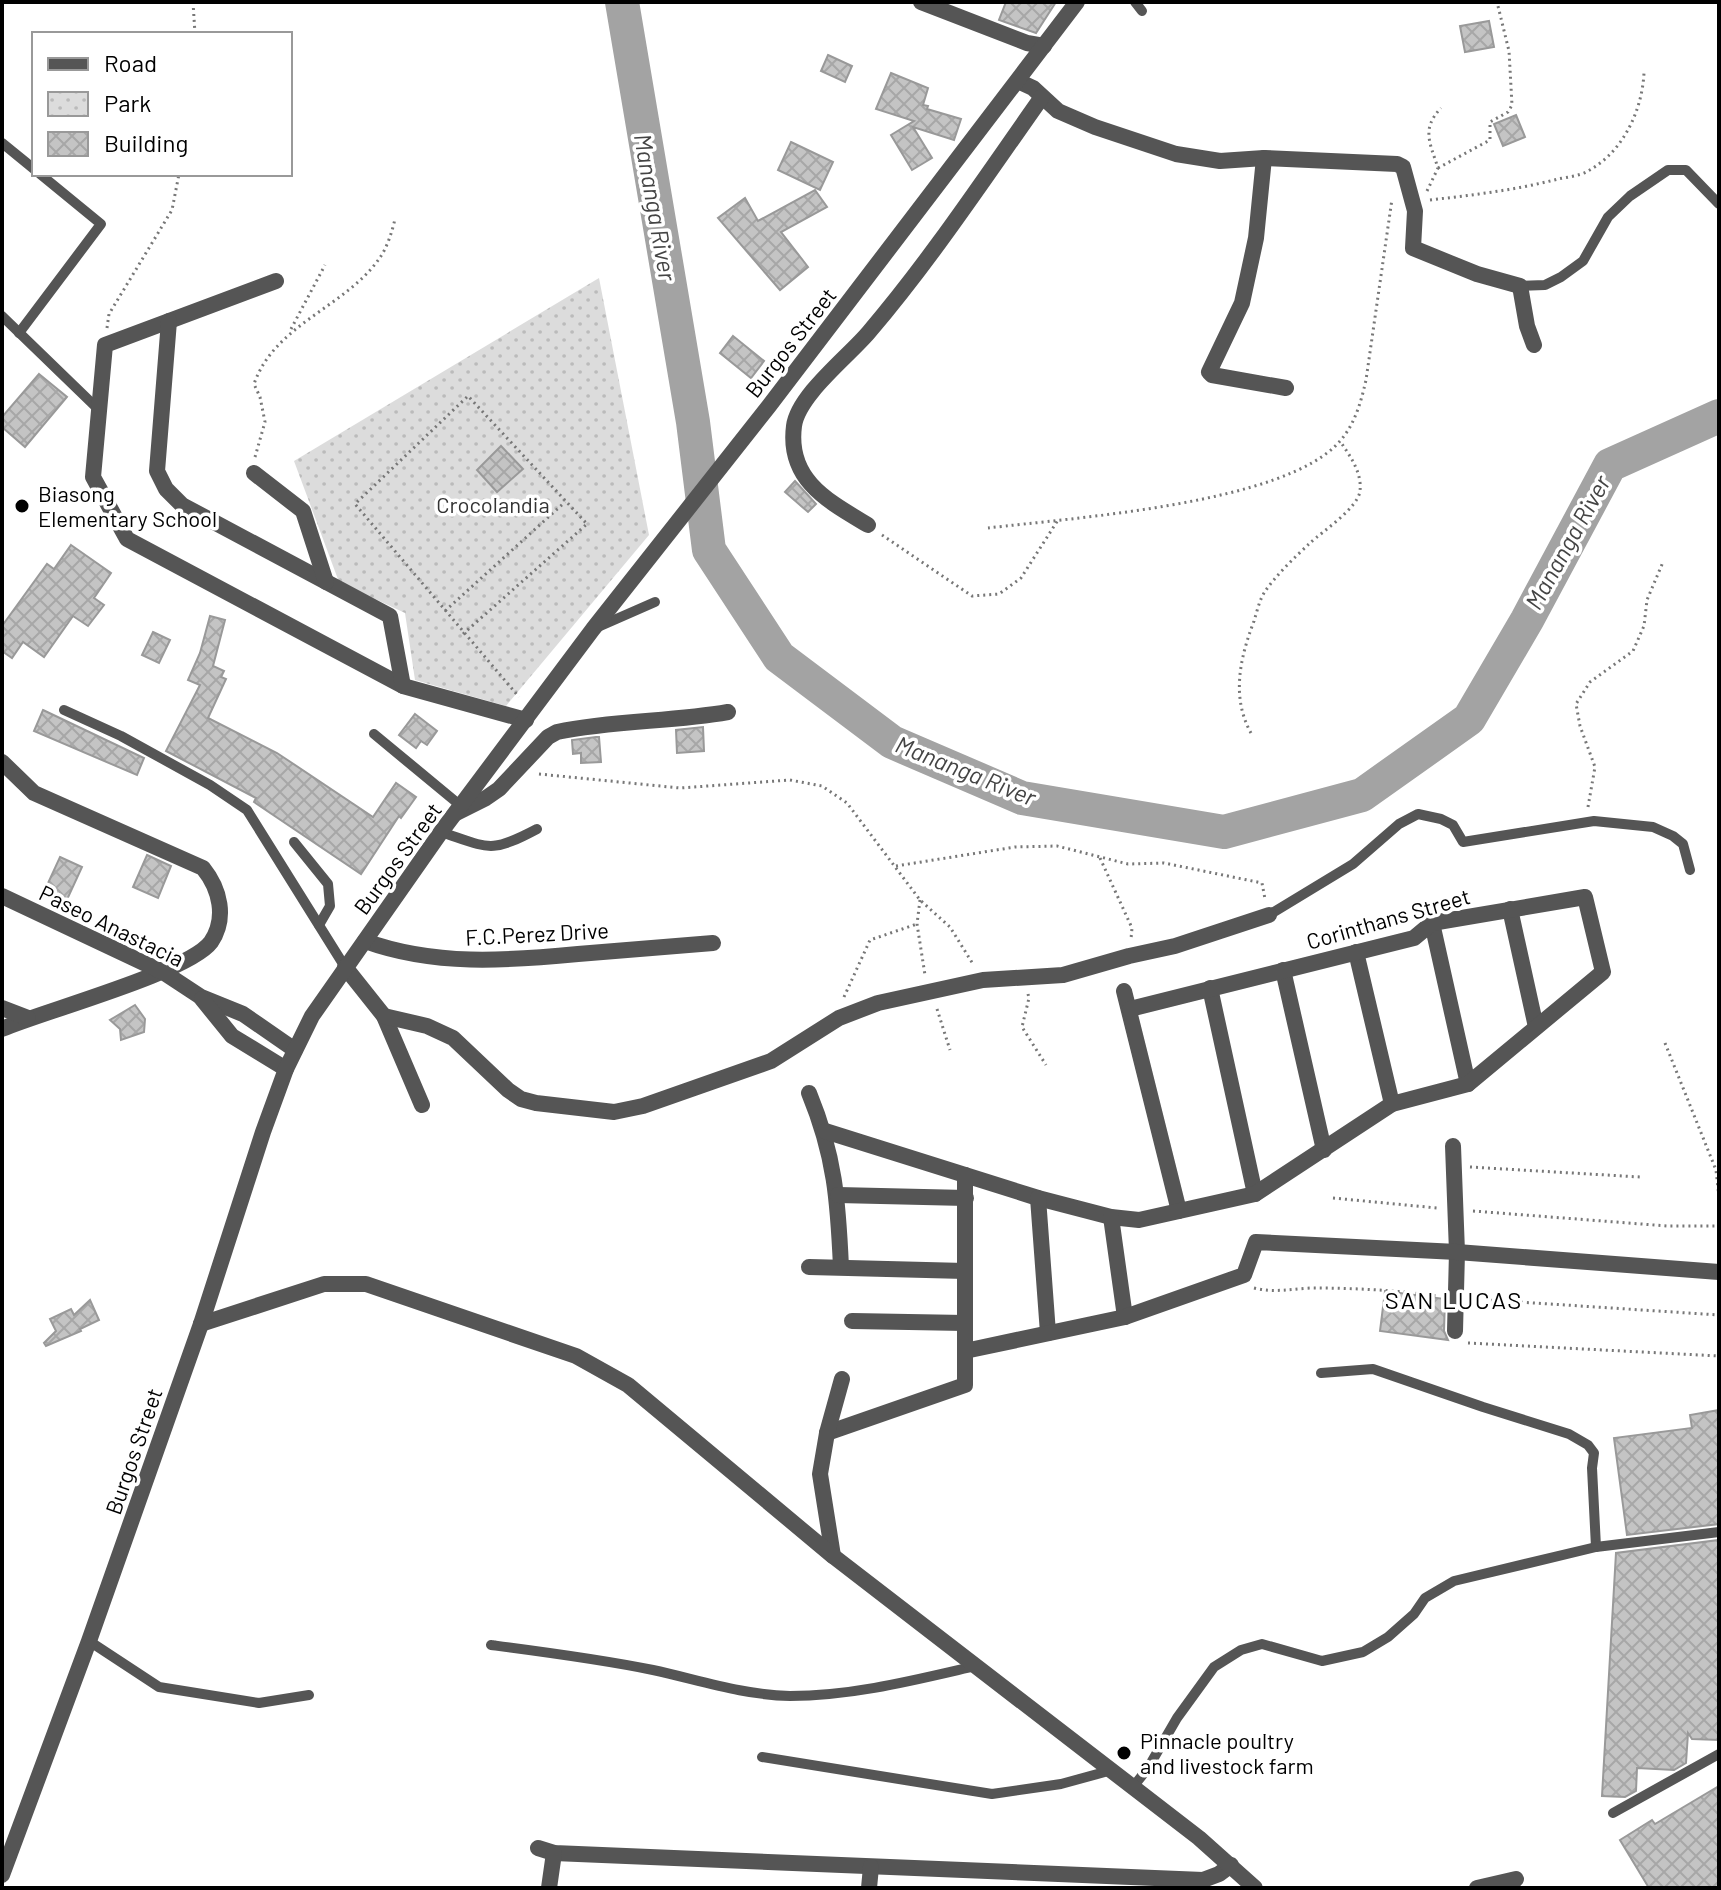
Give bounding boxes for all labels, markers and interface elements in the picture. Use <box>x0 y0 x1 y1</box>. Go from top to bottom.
legend <box>32 32 292 176</box>
text: Road <box>104 48 157 77</box>
text: Park <box>104 88 151 117</box>
text: Building <box>104 128 188 157</box>
water label: Mananga River <box>629 131 683 284</box>
street label: Burgos Street <box>739 282 841 402</box>
water label: Mananga River <box>1518 469 1616 614</box>
place label: Biasong Elementary School <box>38 480 217 531</box>
park label: Crocolandia <box>436 491 550 517</box>
marker: Biasong Elementary School <box>13 497 31 515</box>
water label: Mananga River <box>892 729 1042 812</box>
street label: Burgos Street <box>348 797 446 919</box>
street label: Paseo Anastacia <box>36 879 188 971</box>
street label: Corinthans Street <box>1303 882 1473 954</box>
street label: F.C.Perez Drive <box>465 916 609 950</box>
district label: SAN LUCAS <box>1385 1285 1523 1314</box>
street label: Burgos Street <box>99 1384 167 1518</box>
place label: Pinnacle poultry and livestock farm <box>1140 1727 1314 1778</box>
marker: Pinnacle poultry and livestock farm <box>1115 1744 1133 1762</box>

